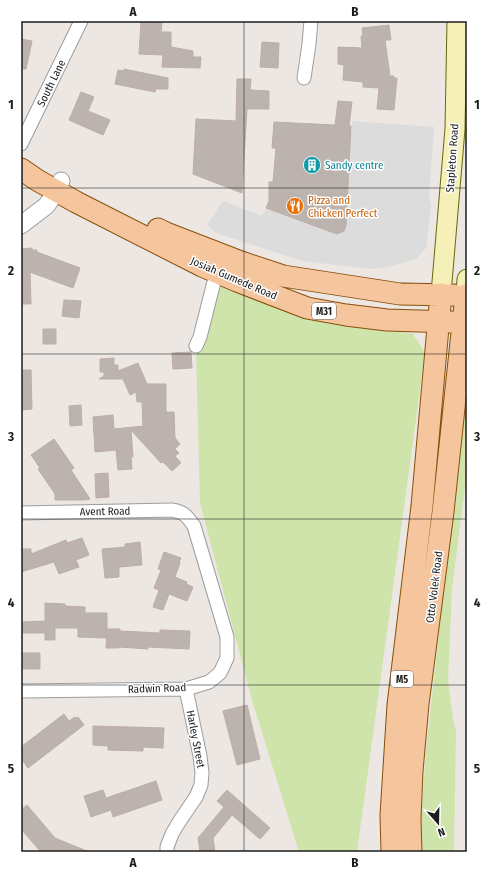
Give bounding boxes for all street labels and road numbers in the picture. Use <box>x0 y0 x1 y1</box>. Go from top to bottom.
street label: South Lane <box>35 58 68 109</box>
street label: Stapleton Road <box>444 123 461 193</box>
street label: Josiah Gumede Road <box>189 254 279 303</box>
road number: M31 <box>312 303 336 319</box>
street label: Avent Road <box>79 505 131 518</box>
street label: Otto Volek Road <box>424 550 445 624</box>
road number: M5 <box>391 671 413 687</box>
street label: Radwin Road <box>128 681 186 696</box>
street label: Harley Street <box>184 709 208 770</box>

